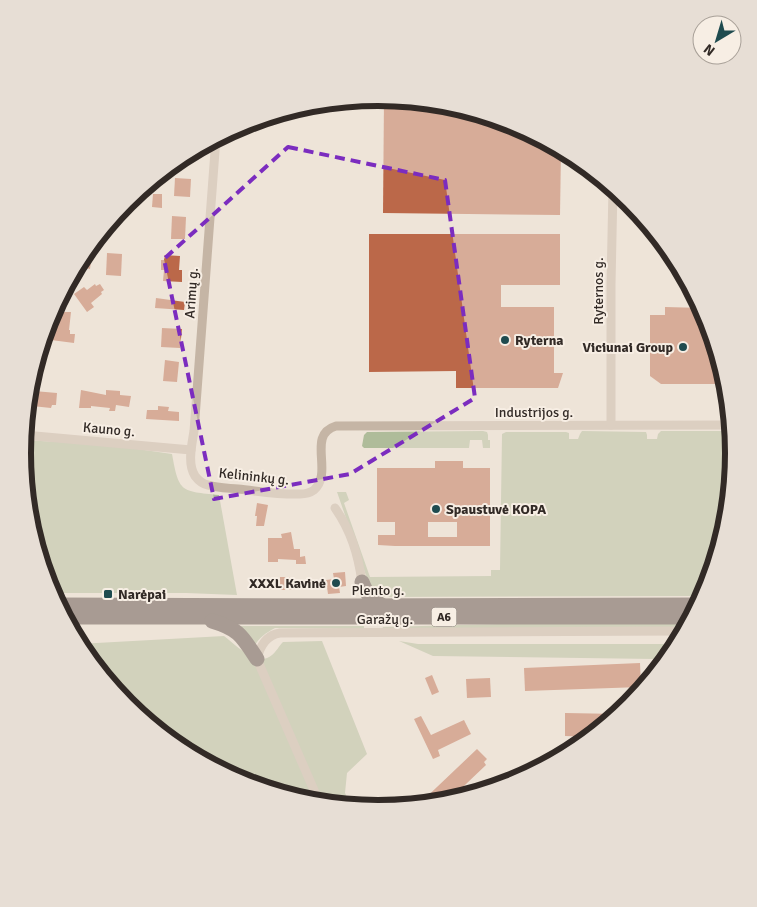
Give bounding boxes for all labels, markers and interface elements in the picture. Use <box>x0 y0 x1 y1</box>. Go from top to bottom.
north arrow <box>692 15 742 65</box>
text: N <box>700 40 718 60</box>
street label: Ryternos g. <box>590 257 607 325</box>
street label: Arimų g. <box>181 267 202 319</box>
place label: Ryterna <box>515 332 563 349</box>
marker: Ryterna <box>499 334 511 346</box>
place label: Viciunai Group <box>582 339 673 356</box>
marker: Viciunai Group <box>677 341 689 353</box>
street label: Industrijos g. <box>495 404 573 421</box>
street label: Kauno g. <box>82 419 136 440</box>
street label: Kelininkų g. <box>218 464 290 489</box>
place label: Spaustuvė KOPA <box>446 501 546 518</box>
marker: Spaustuvė KOPA <box>430 503 442 515</box>
place label: XXXL Kavinė <box>249 575 326 592</box>
marker: XXXL Kavinė <box>330 577 342 589</box>
street label: Plento g. <box>352 582 404 599</box>
place label: Narėpai <box>118 586 166 603</box>
marker: Narėpai <box>102 588 114 600</box>
road number: A6 <box>432 608 456 626</box>
street label: Garažų g. <box>357 611 413 628</box>

